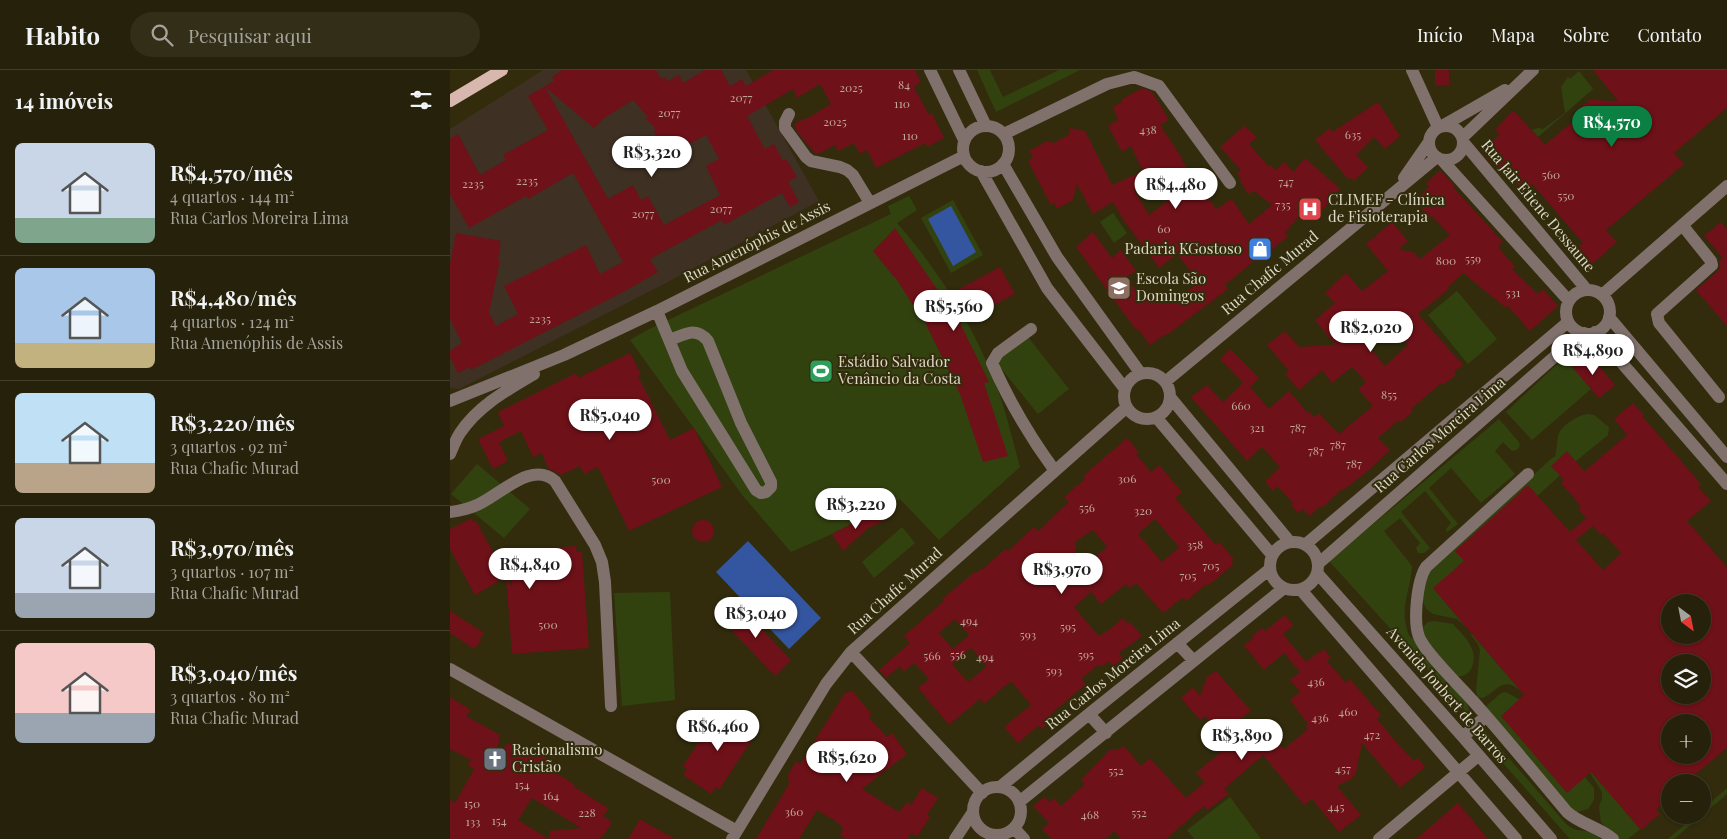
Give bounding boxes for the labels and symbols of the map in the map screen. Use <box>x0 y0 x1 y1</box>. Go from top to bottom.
house number: 84 <box>898 76 910 92</box>
house number: 2025 <box>839 79 863 95</box>
house number: 2077 <box>730 89 752 105</box>
house number: 110 <box>894 95 910 111</box>
house number: 2077 <box>658 104 680 120</box>
pin: R$4,570 <box>1566 106 1658 148</box>
house number: 2025 <box>823 113 847 129</box>
house number: 438 <box>1139 121 1157 137</box>
house number: 635 <box>1345 126 1361 142</box>
house number: 110 <box>902 127 918 143</box>
street label: Rua Jair Etiene Dessaune <box>1477 135 1600 276</box>
pin: R$3,320 <box>606 136 698 178</box>
house number: 560 <box>1542 166 1560 182</box>
pin: R$4,480 <box>1130 168 1222 210</box>
house number: 2235 <box>516 172 538 188</box>
house number: 747 <box>1278 173 1294 189</box>
house number: 2235 <box>462 175 484 191</box>
house number: 550 <box>1557 187 1575 203</box>
place label: CLIMEF - Clínica de Fisioterapia <box>1328 189 1445 226</box>
street label: Rua Amenóphis de Assis <box>680 195 833 287</box>
house number: 735 <box>1275 196 1291 212</box>
hospital icon: CLIMEF - Clínica de Fisioterapia <box>1297 196 1323 222</box>
house number: 2077 <box>710 200 732 216</box>
house number: 2077 <box>632 205 654 221</box>
house number: 60 <box>1157 220 1171 236</box>
street label: Rua Chafic Murad <box>1217 226 1322 319</box>
shop icon: Padaria KGostoso <box>1247 236 1273 262</box>
place label: Padaria KGostoso <box>1125 238 1242 258</box>
house number: 559 <box>1465 250 1481 266</box>
house number: 800 <box>1436 252 1456 268</box>
place label: Escola São Domingos <box>1136 268 1206 305</box>
school or university icon: Escola São Domingos <box>1106 275 1132 301</box>
house number: 531 <box>1506 284 1521 300</box>
pin: R$5,560 <box>908 290 1000 332</box>
house number: 2235 <box>529 310 551 326</box>
pin: R$2,020 <box>1325 310 1417 353</box>
pin: R$4,890 <box>1547 334 1639 376</box>
place label: Estádio Salvador Venâncio da Costa <box>837 351 961 388</box>
sports icon: Estádio Salvador Venâncio da Costa <box>808 358 834 384</box>
street label: Rua Carlos Moreira Lima <box>1370 371 1510 497</box>
house number: 855 <box>1381 386 1397 402</box>
house number: 660 <box>1231 397 1251 413</box>
pin: R$5,040 <box>564 398 656 441</box>
house number: 321 <box>1249 419 1265 435</box>
house number: 787 <box>1290 419 1306 435</box>
house number: 787 <box>1330 436 1346 452</box>
house number: 787 <box>1308 442 1324 458</box>
house number: 787 <box>1346 455 1362 471</box>
house number: 306 <box>1118 470 1136 486</box>
house number: 500 <box>651 471 671 487</box>
pin: R$3,220 <box>810 488 902 530</box>
house number: 556 <box>1079 499 1095 515</box>
house number: 320 <box>1134 502 1152 518</box>
house number: 358 <box>1187 536 1203 552</box>
street label: Rua Chafic Murad <box>843 542 946 638</box>
pin: R$4,840 <box>484 548 576 590</box>
pin: R$3,970 <box>1016 552 1108 595</box>
house number: 705 <box>1202 557 1220 573</box>
house number: 705 <box>1179 567 1197 583</box>
north arrow <box>1661 594 1711 644</box>
pin: R$3,040 <box>710 596 802 639</box>
house number: 494 <box>960 612 978 628</box>
street label: Rua Carlos Moreira Lima <box>1041 612 1184 734</box>
house number: 500 <box>538 616 558 632</box>
house number: 595 <box>1060 618 1076 634</box>
street label: Avenida Joubert de Barros <box>1382 621 1513 767</box>
house number: 593 <box>1020 626 1036 642</box>
house number: 556 <box>950 646 966 662</box>
house number: 595 <box>1078 646 1094 662</box>
house number: 566 <box>923 647 941 663</box>
house number: 494 <box>976 648 994 664</box>
house number: 593 <box>1046 662 1062 678</box>
house number: 436 <box>1307 673 1325 689</box>
house number: 460 <box>1338 703 1358 719</box>
house number: 436 <box>1311 709 1329 725</box>
pin: R$6,460 <box>672 710 764 752</box>
pin: R$3,890 <box>1196 718 1288 761</box>
house number: 472 <box>1364 726 1380 742</box>
place label: Racionalismo Cristão <box>512 739 602 776</box>
pin: R$5,620 <box>801 740 893 783</box>
church icon: Racionalismo Cristão <box>482 746 508 772</box>
house number: 457 <box>1335 760 1351 776</box>
house number: 552 <box>1108 762 1124 778</box>
house number: 154 <box>514 776 530 792</box>
house number: 164 <box>543 787 559 803</box>
house number: 150 <box>464 795 480 811</box>
house number: 445 <box>1328 798 1344 814</box>
house number: 360 <box>785 803 803 819</box>
house number: 228 <box>578 804 596 820</box>
house number: 552 <box>1131 804 1147 820</box>
house number: 468 <box>1081 806 1099 822</box>
house number: 154 <box>491 812 507 828</box>
house number: 133 <box>465 813 481 829</box>

